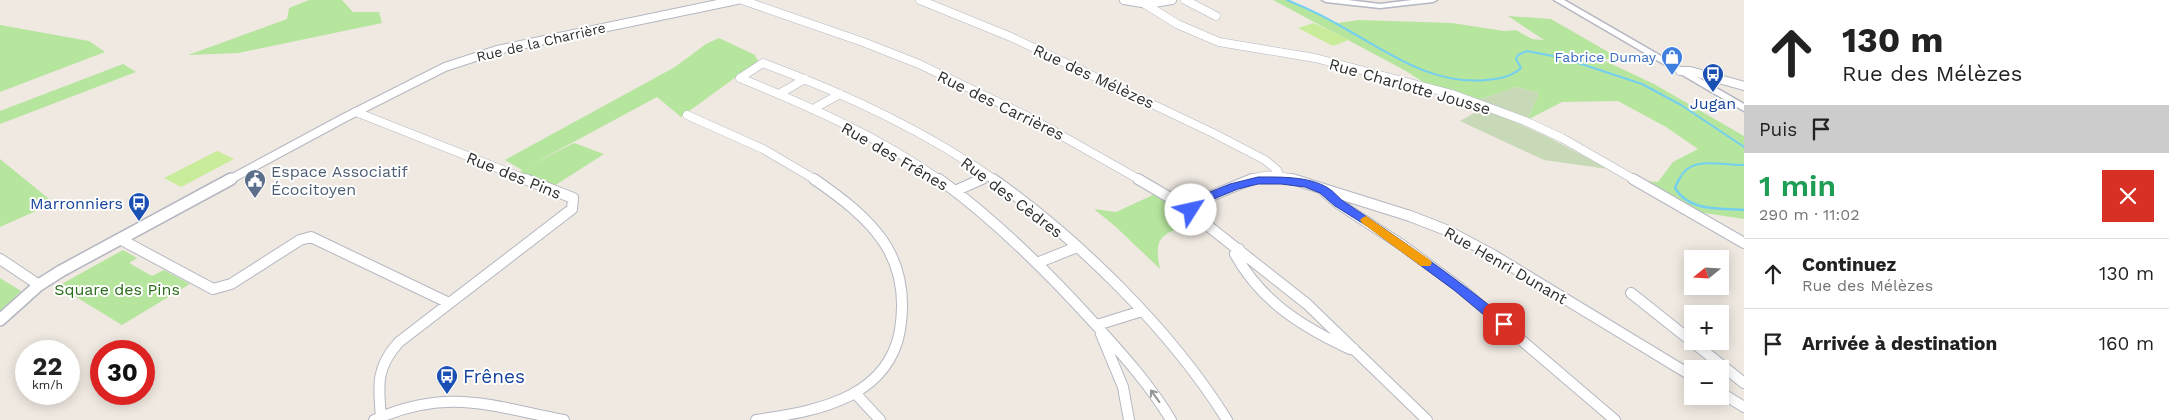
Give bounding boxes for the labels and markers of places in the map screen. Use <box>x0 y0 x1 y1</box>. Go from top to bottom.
shop icon: Fabrice Dumay <box>1660 45 1684 76</box>
place label: Fabrice Dumay <box>1555 49 1657 65</box>
bus stop icon: Jugan <box>1701 62 1725 93</box>
place label: Jugan <box>1690 94 1736 113</box>
place label: Espace Associatif Écocitoyen <box>271 162 409 199</box>
public building icon: Espace Associatif Écocitoyen <box>243 168 267 199</box>
bus stop icon: Marronniers <box>127 191 151 222</box>
place label: Marronniers <box>30 194 123 213</box>
pin <box>1483 303 1525 345</box>
bus stop icon: Frênes <box>435 364 459 395</box>
place label: Frênes <box>463 365 525 388</box>

